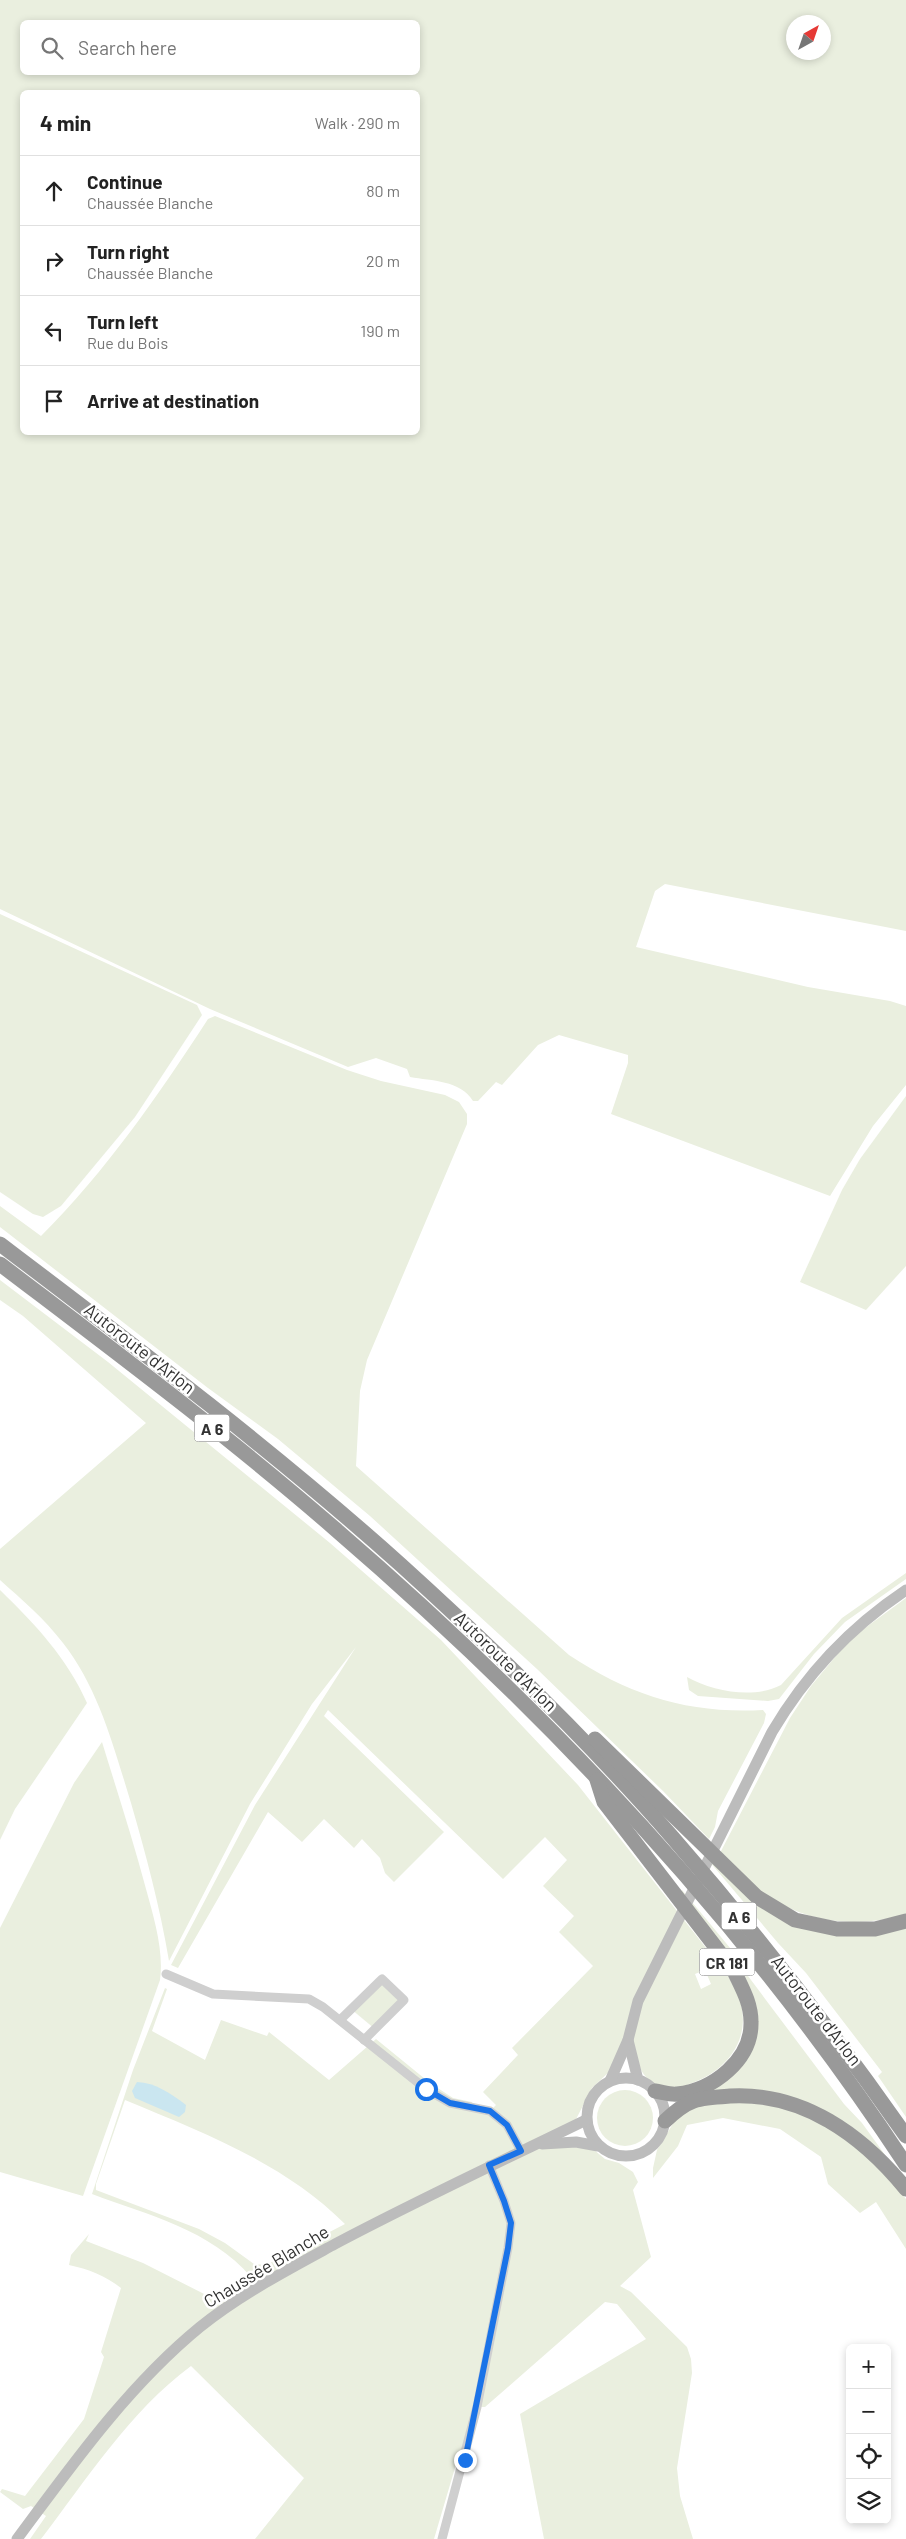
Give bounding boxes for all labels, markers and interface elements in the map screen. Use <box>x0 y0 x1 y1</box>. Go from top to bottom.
north arrow <box>786 15 831 60</box>
search box <box>20 20 420 75</box>
icon: search <box>38 34 66 62</box>
text: Search here <box>78 36 177 59</box>
text: 4 min <box>40 110 91 135</box>
text: Walk · 290 m <box>315 113 400 132</box>
text: Continue <box>87 170 163 193</box>
icon: ahead <box>40 177 68 205</box>
text: 80 m <box>366 181 400 200</box>
text: Chaussée Blanche <box>87 193 213 212</box>
text: Turn right <box>87 240 169 263</box>
icon: right <box>40 247 68 275</box>
text: 20 m <box>366 251 400 270</box>
text: Chaussée Blanche <box>87 263 213 282</box>
text: Turn left <box>87 310 158 333</box>
icon: left <box>40 317 68 345</box>
text: 190 m <box>361 321 400 340</box>
text: Rue du Bois <box>87 333 168 352</box>
icon: arrive <box>40 387 68 415</box>
text: Arrive at destination <box>87 389 259 412</box>
street label: Autoroute d'Arlon <box>80 1298 200 1398</box>
road number: A 6 <box>194 1415 230 1442</box>
street label: Autoroute d'Arlon <box>450 1606 562 1716</box>
road number: A 6 <box>722 1902 756 1930</box>
road number: CR 181 <box>700 1948 754 1975</box>
street label: Autoroute d'Arlon <box>767 1950 867 2070</box>
route start <box>415 2078 438 2101</box>
street label: Chaussée Blanche <box>199 2220 333 2312</box>
map controls <box>846 2344 891 2524</box>
button: + <box>846 2344 891 2389</box>
button: − <box>846 2389 891 2434</box>
button: locate <box>846 2434 891 2479</box>
route end <box>454 2449 477 2472</box>
button: layers <box>846 2479 891 2524</box>

